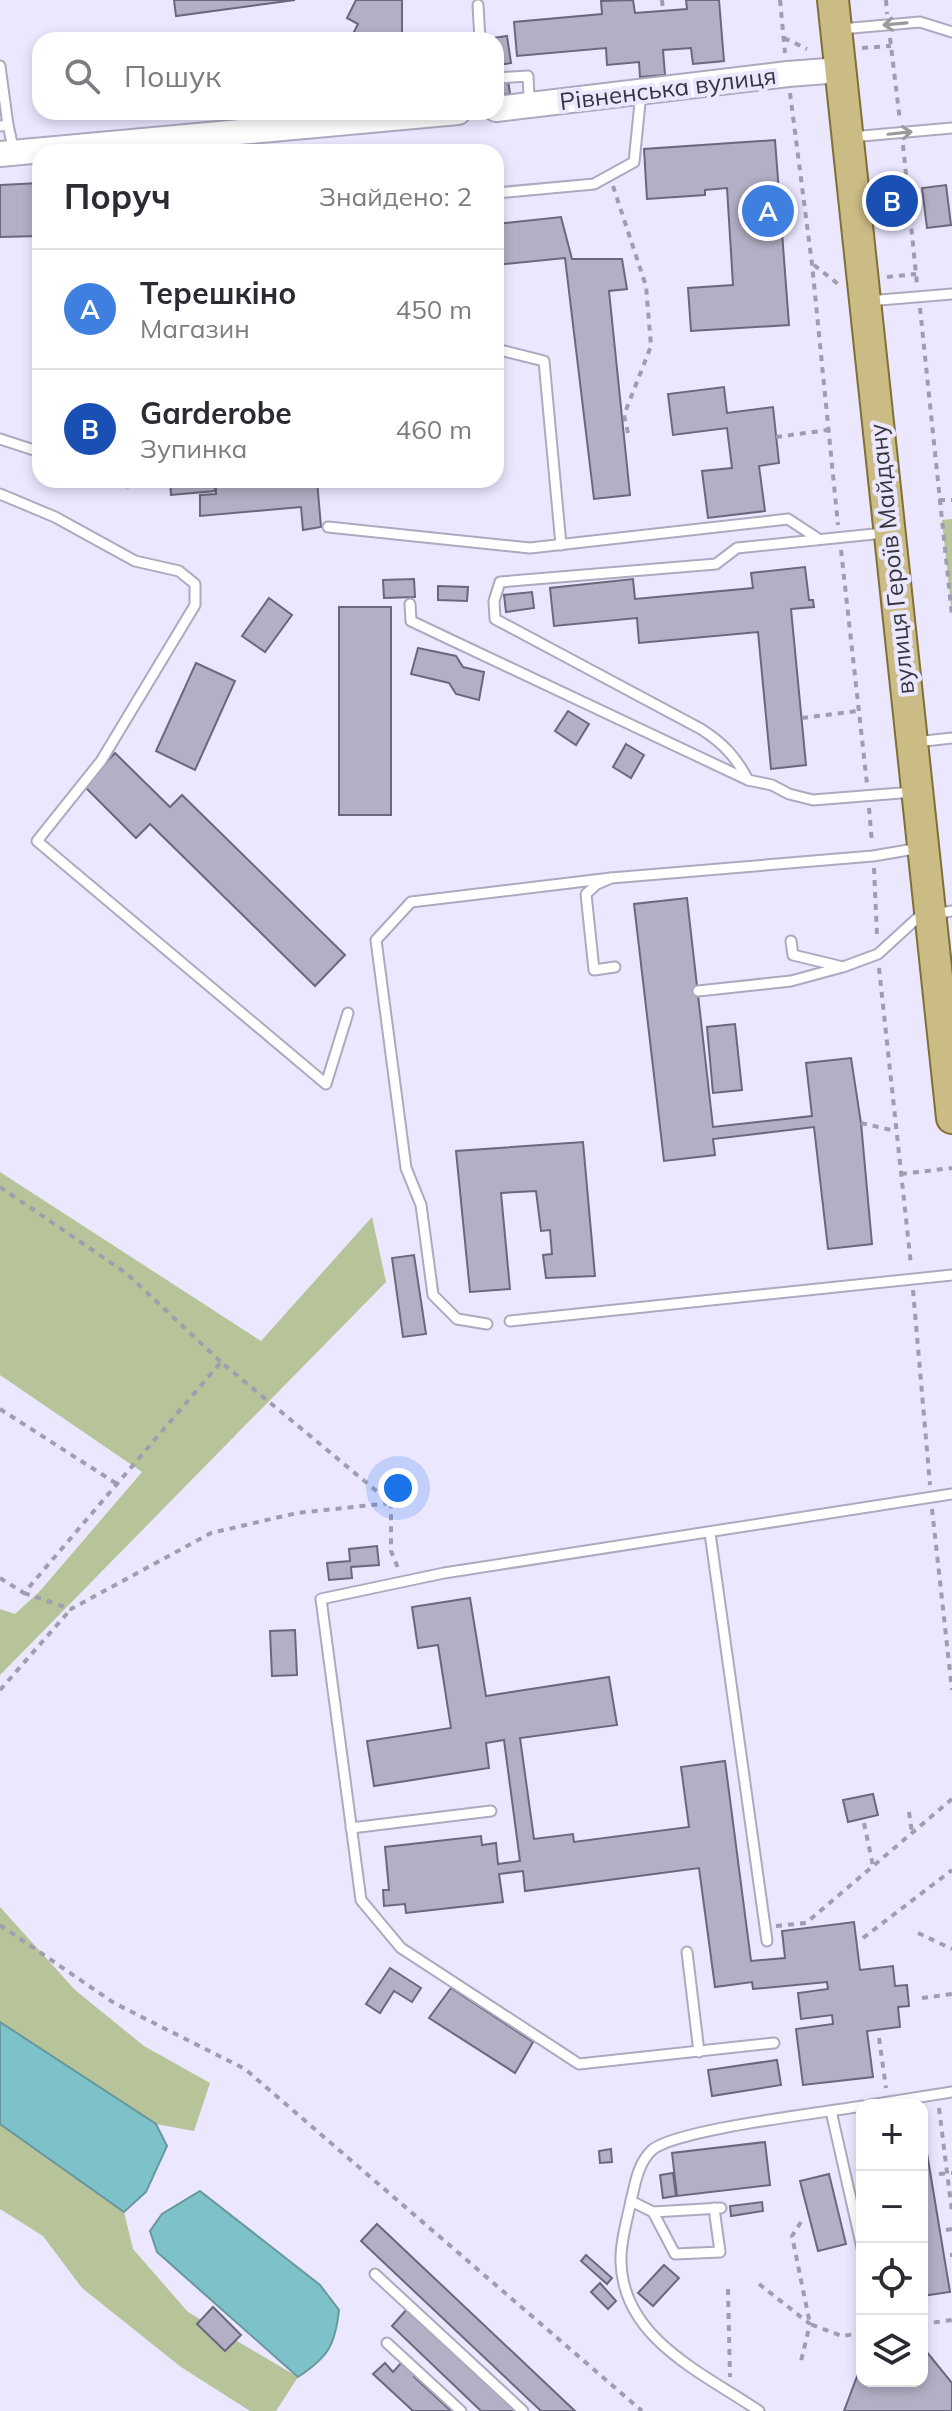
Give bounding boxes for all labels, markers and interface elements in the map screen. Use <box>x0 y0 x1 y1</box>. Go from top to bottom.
one-way arrow <box>882 17 909 32</box>
search box <box>32 32 504 120</box>
icon: search <box>60 54 104 98</box>
text: Пошук <box>124 57 221 95</box>
street label: Рівненська вулиця <box>558 60 778 116</box>
one-way arrow <box>886 125 913 140</box>
pin: B <box>866 171 918 231</box>
text: Поруч <box>64 175 171 218</box>
text: Знайдено: 2 <box>319 180 472 213</box>
pin: A <box>742 181 794 241</box>
text: Терешкіно <box>140 274 296 312</box>
text: A <box>80 293 100 326</box>
text: 450 m <box>396 293 472 326</box>
text: Магазин <box>140 312 250 345</box>
text: Garderobe <box>140 394 292 432</box>
text: B <box>81 413 99 446</box>
text: 460 m <box>396 413 472 446</box>
street label: вулиця Героїв Майдану <box>862 422 920 696</box>
text: Зупинка <box>140 432 247 465</box>
your location <box>378 1468 418 1508</box>
map controls <box>856 2099 928 2387</box>
button: + <box>856 2099 928 2171</box>
button: − <box>856 2171 928 2243</box>
button: locate <box>856 2243 928 2315</box>
button: layers <box>856 2315 928 2387</box>

